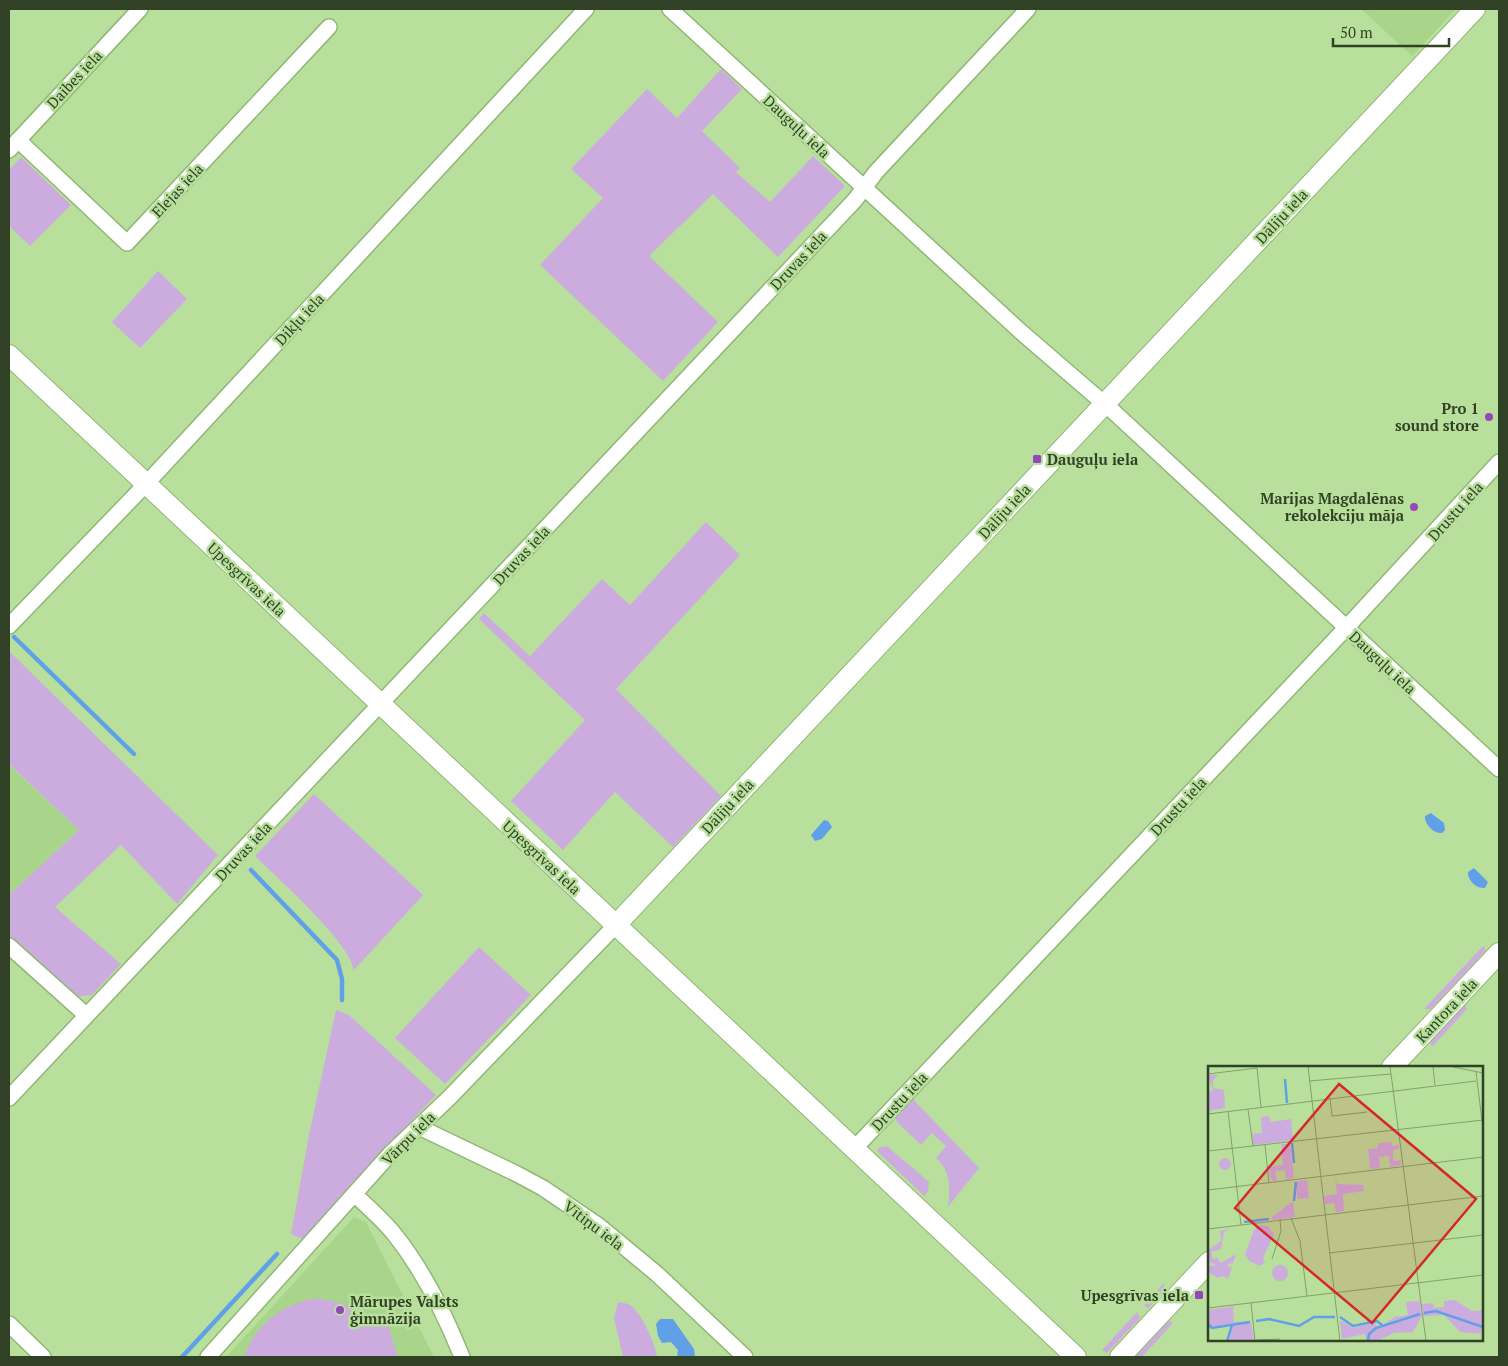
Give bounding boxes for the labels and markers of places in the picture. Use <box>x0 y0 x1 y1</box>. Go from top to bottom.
place label: Pro 1 sound store <box>1395 398 1479 435</box>
marker: Pro 1 sound store <box>1483 411 1495 423</box>
place label: Dauguļu iela <box>1047 449 1139 470</box>
marker: Dauguļu iela <box>1031 453 1043 465</box>
place label: Marijas Magdalēnas rekolekciju māja <box>1260 488 1405 525</box>
marker: Marijas Magdalēnas rekolekciju māja <box>1408 501 1420 513</box>
place label: Upesgrīvas iela <box>1081 1285 1190 1305</box>
marker: Upesgrīvas iela <box>1193 1289 1205 1301</box>
place label: Mārupes Valsts ģimnāzija <box>350 1291 459 1328</box>
marker: Mārupes Valsts ģimnāzija <box>334 1304 346 1316</box>

